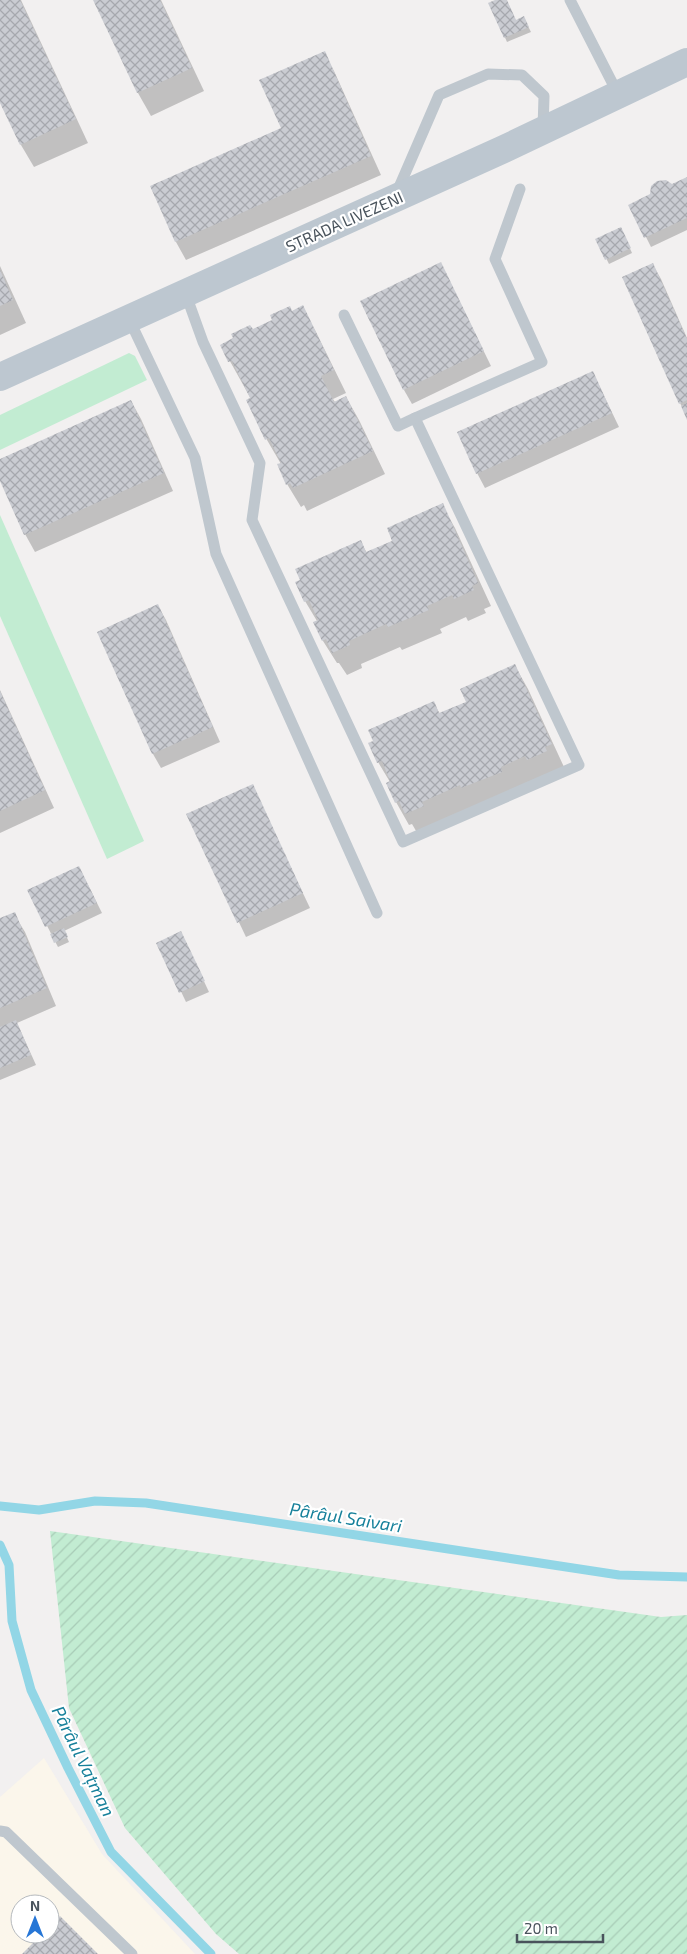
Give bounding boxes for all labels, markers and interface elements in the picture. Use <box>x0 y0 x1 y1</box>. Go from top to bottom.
street label: STRADA LIVEZENI <box>282 187 406 255</box>
water label: Pârâul Saivari <box>288 1497 404 1537</box>
water label: Pârâul Vațman <box>47 1702 120 1820</box>
north arrow <box>10 1894 60 1944</box>
text: N <box>30 1897 40 1914</box>
scale bar <box>517 1912 603 1944</box>
text: 20 m <box>524 1919 558 1937</box>

